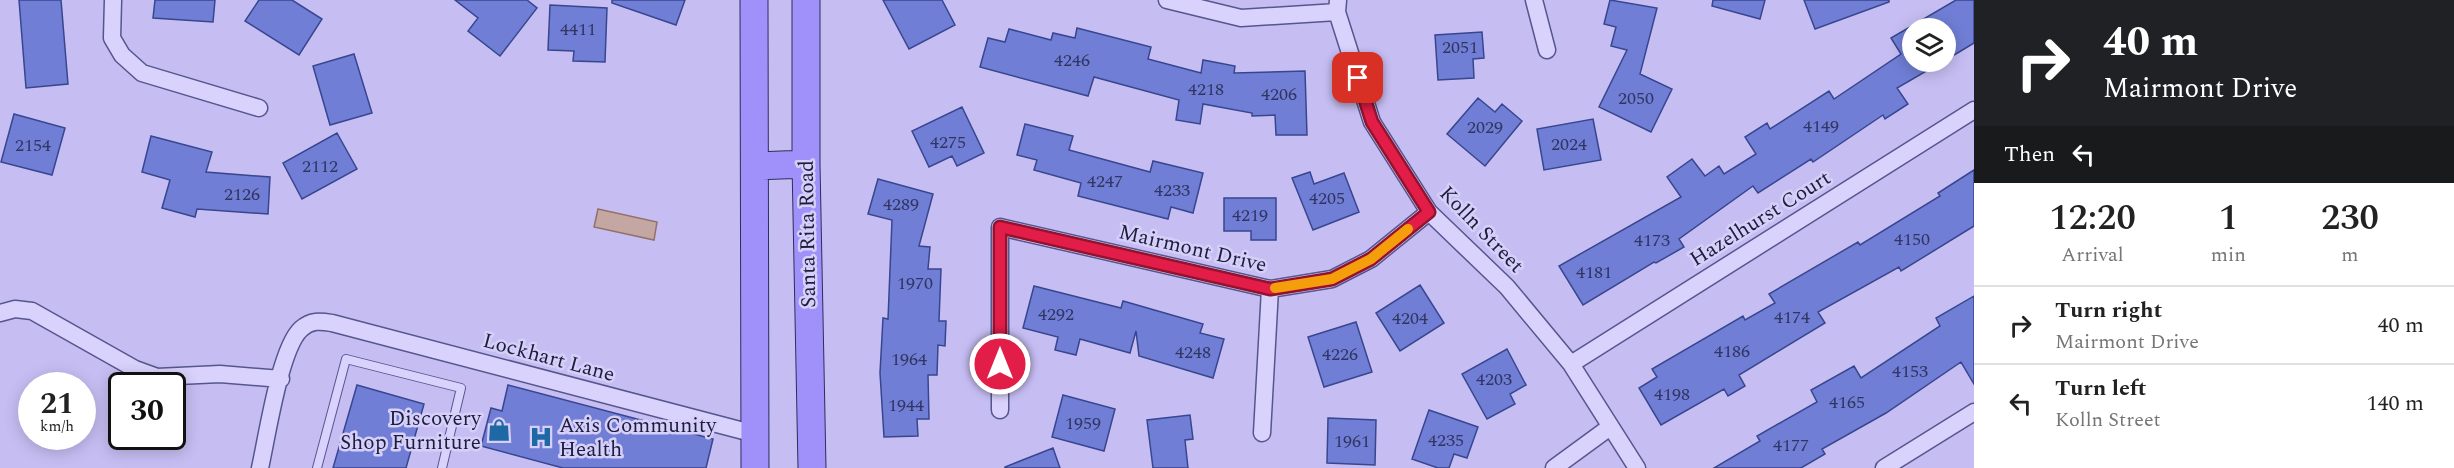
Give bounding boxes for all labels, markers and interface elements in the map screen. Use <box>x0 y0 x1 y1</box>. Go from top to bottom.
text: 40 m <box>2103 11 2198 74</box>
house number: 4411 <box>560 16 596 43</box>
map controls <box>1902 18 1956 72</box>
button: layers <box>1902 18 1956 72</box>
icon: right <box>2004 24 2082 102</box>
house number: 2051 <box>1442 34 1478 61</box>
house number: 4246 <box>1054 47 1090 74</box>
pin <box>1332 52 1383 103</box>
icon: arrive <box>1341 61 1374 94</box>
text: Mairmont Drive <box>2103 68 2297 110</box>
house number: 4218 <box>1188 76 1224 103</box>
house number: 4206 <box>1261 81 1297 108</box>
house number: 2050 <box>1618 85 1654 112</box>
house number: 4149 <box>1803 113 1839 140</box>
house number: 2029 <box>1467 114 1503 141</box>
house number: 4275 <box>930 129 966 156</box>
house number: 2024 <box>1551 131 1587 158</box>
house number: 2154 <box>15 132 51 159</box>
text: Then <box>2004 138 2055 171</box>
icon: left <box>2067 138 2100 171</box>
house number: 2112 <box>302 153 338 180</box>
street label: Santa Rita Road <box>791 160 825 308</box>
street label: Hazelhurst Court <box>1684 163 1837 275</box>
house number: 4247 <box>1087 168 1123 195</box>
house number: 4233 <box>1154 177 1190 204</box>
street label: Kolln Street <box>1431 179 1531 281</box>
house number: 2126 <box>224 181 260 208</box>
house number: 4205 <box>1309 185 1345 212</box>
house number: 4289 <box>883 191 919 218</box>
text: 12:20 <box>2049 191 2136 246</box>
text: 1 <box>2219 191 2238 246</box>
text: 230 <box>2321 191 2379 246</box>
house number: 4219 <box>1232 202 1268 229</box>
street label: Mairmont Drive <box>1116 216 1270 282</box>
house number: 4150 <box>1894 226 1930 253</box>
house number: 4173 <box>1634 227 1670 254</box>
text: Arrival <box>2061 240 2124 270</box>
text: min <box>2211 240 2246 270</box>
text: m <box>2341 240 2359 270</box>
house number: 4181 <box>1576 259 1612 286</box>
house number: 1970 <box>897 270 933 297</box>
text: Turn right <box>2055 294 2162 327</box>
house number: 4292 <box>1038 301 1074 328</box>
house number: 4174 <box>1774 304 1810 331</box>
house number: 4204 <box>1392 305 1428 332</box>
icon: right <box>2004 309 2037 342</box>
text: 40 m <box>2378 309 2424 342</box>
street label: Lockhart Lane <box>479 325 618 391</box>
text: Mairmont Drive <box>2055 327 2199 357</box>
position arrow <box>968 332 1032 396</box>
house number: 4186 <box>1714 338 1750 365</box>
house number: 4248 <box>1175 339 1211 366</box>
house number: 4226 <box>1322 341 1358 368</box>
house number: 1964 <box>891 346 927 373</box>
house number: 4153 <box>1892 358 1928 385</box>
house number: 4203 <box>1476 366 1512 393</box>
speed limit sign: 30 <box>108 372 186 450</box>
text: Turn left <box>2055 372 2147 405</box>
text: 21 <box>40 381 74 427</box>
house number: 4198 <box>1654 381 1690 408</box>
icon: left <box>2004 387 2037 420</box>
text: 140 m <box>2367 387 2424 420</box>
house number: 4165 <box>1829 389 1865 416</box>
house number: 1944 <box>888 392 924 419</box>
place label: Discovery Shop Furniture <box>340 403 482 459</box>
text: Kolln Street <box>2055 405 2161 435</box>
place label: Axis Community Health <box>559 410 717 466</box>
house number: 1959 <box>1065 410 1101 437</box>
text: km/h <box>40 415 74 438</box>
shop icon: Discovery Shop Furniture <box>486 417 512 443</box>
hospital icon: Axis Community Health <box>528 424 554 450</box>
house number: 4235 <box>1428 427 1464 454</box>
house number: 1961 <box>1334 428 1370 455</box>
house number: 4177 <box>1773 432 1809 459</box>

